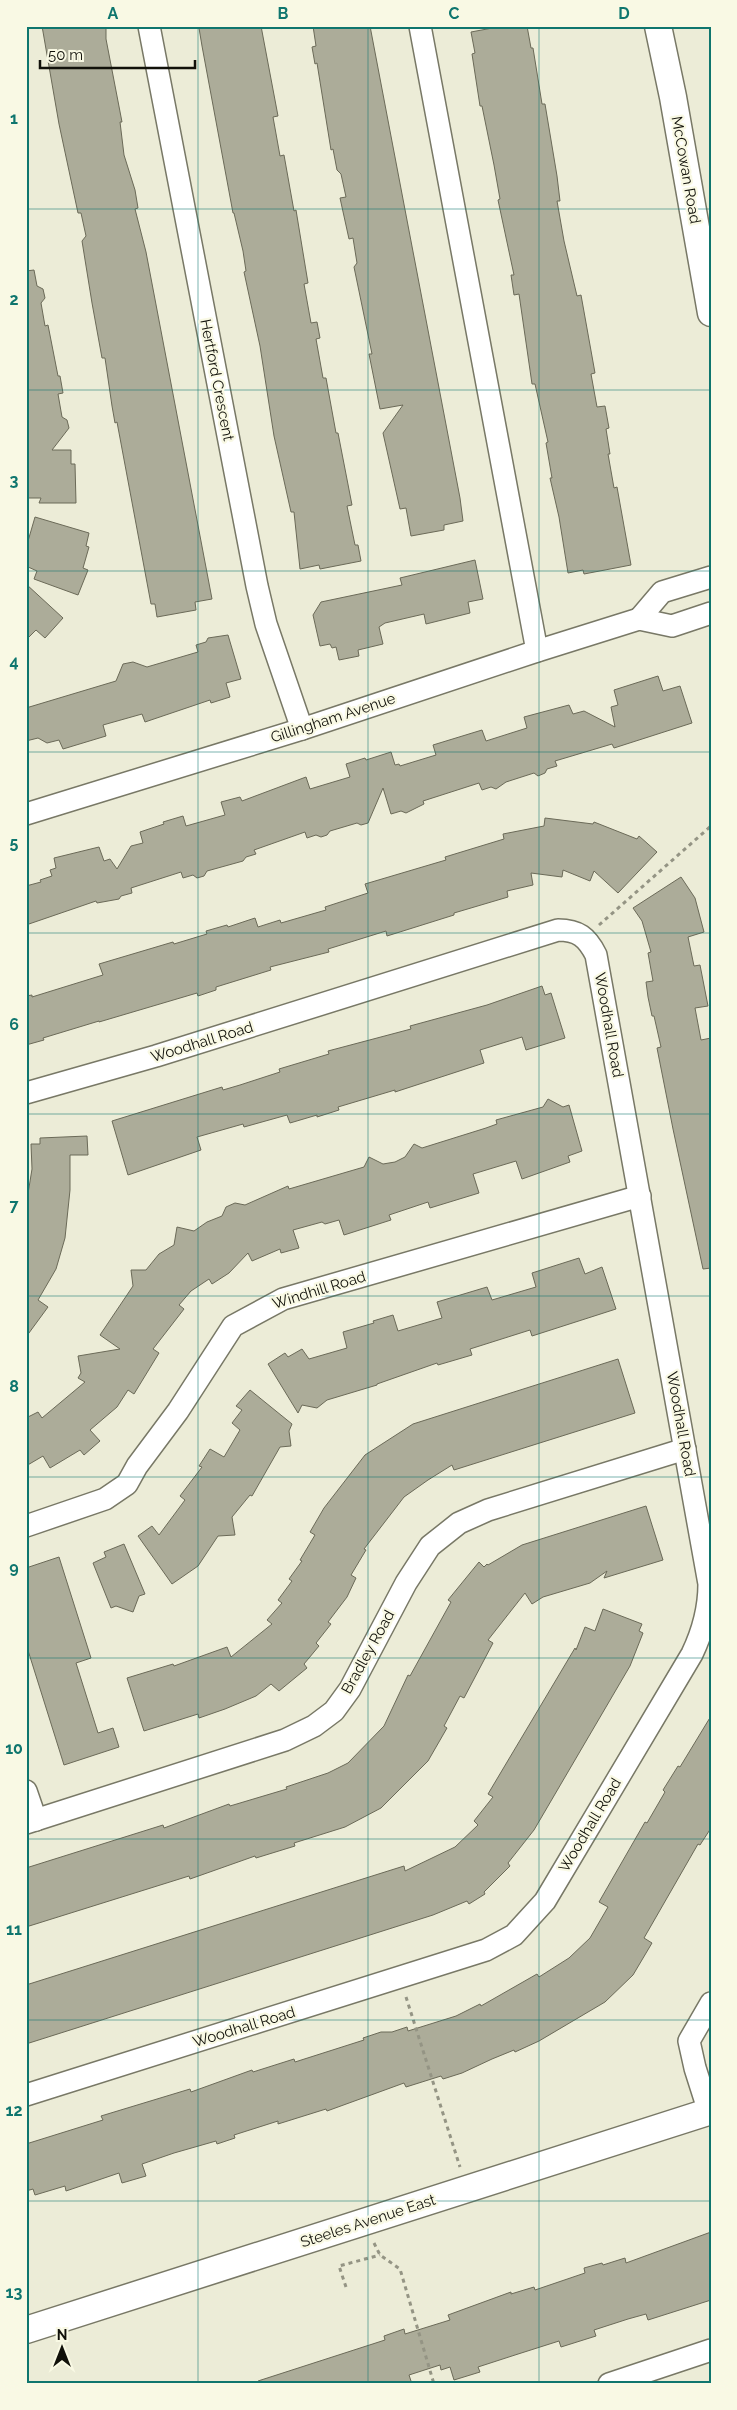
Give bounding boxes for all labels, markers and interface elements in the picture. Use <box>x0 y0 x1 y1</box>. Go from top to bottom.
text: A <box>108 4 119 23</box>
text: B <box>278 4 289 23</box>
text: C <box>449 4 460 23</box>
text: D <box>618 4 630 23</box>
scale bar <box>40 38 195 70</box>
text: 50 m <box>48 46 83 64</box>
text: 1 <box>10 109 18 128</box>
street label: McCowan Road <box>668 115 704 225</box>
text: 2 <box>9 290 19 309</box>
street label: Hertford Crescent <box>196 317 238 443</box>
text: 3 <box>10 471 19 490</box>
text: 4 <box>9 652 19 671</box>
street label: Gillingham Avenue <box>268 689 398 747</box>
text: 5 <box>10 833 19 852</box>
street label: Woodhall Road <box>591 971 627 1079</box>
text: 6 <box>9 1015 19 1034</box>
street label: Woodhall Road <box>149 1018 255 1066</box>
text: 7 <box>10 1196 19 1215</box>
street label: Windhill Road <box>270 1267 368 1313</box>
street label: Woodhall Road <box>663 1370 699 1478</box>
text: 8 <box>9 1377 19 1396</box>
text: 9 <box>9 1558 19 1577</box>
street label: Bradley Road <box>338 1607 398 1697</box>
text: 10 <box>5 1739 23 1758</box>
street label: Woodhall Road <box>555 1775 625 1875</box>
text: 11 <box>6 1920 22 1939</box>
street label: Woodhall Road <box>191 2003 297 2051</box>
text: 12 <box>6 2101 22 2120</box>
street label: Steeles Avenue East <box>298 2191 438 2251</box>
text: 13 <box>6 2283 22 2302</box>
north arrow <box>38 2322 88 2372</box>
text: N <box>57 2327 67 2343</box>

